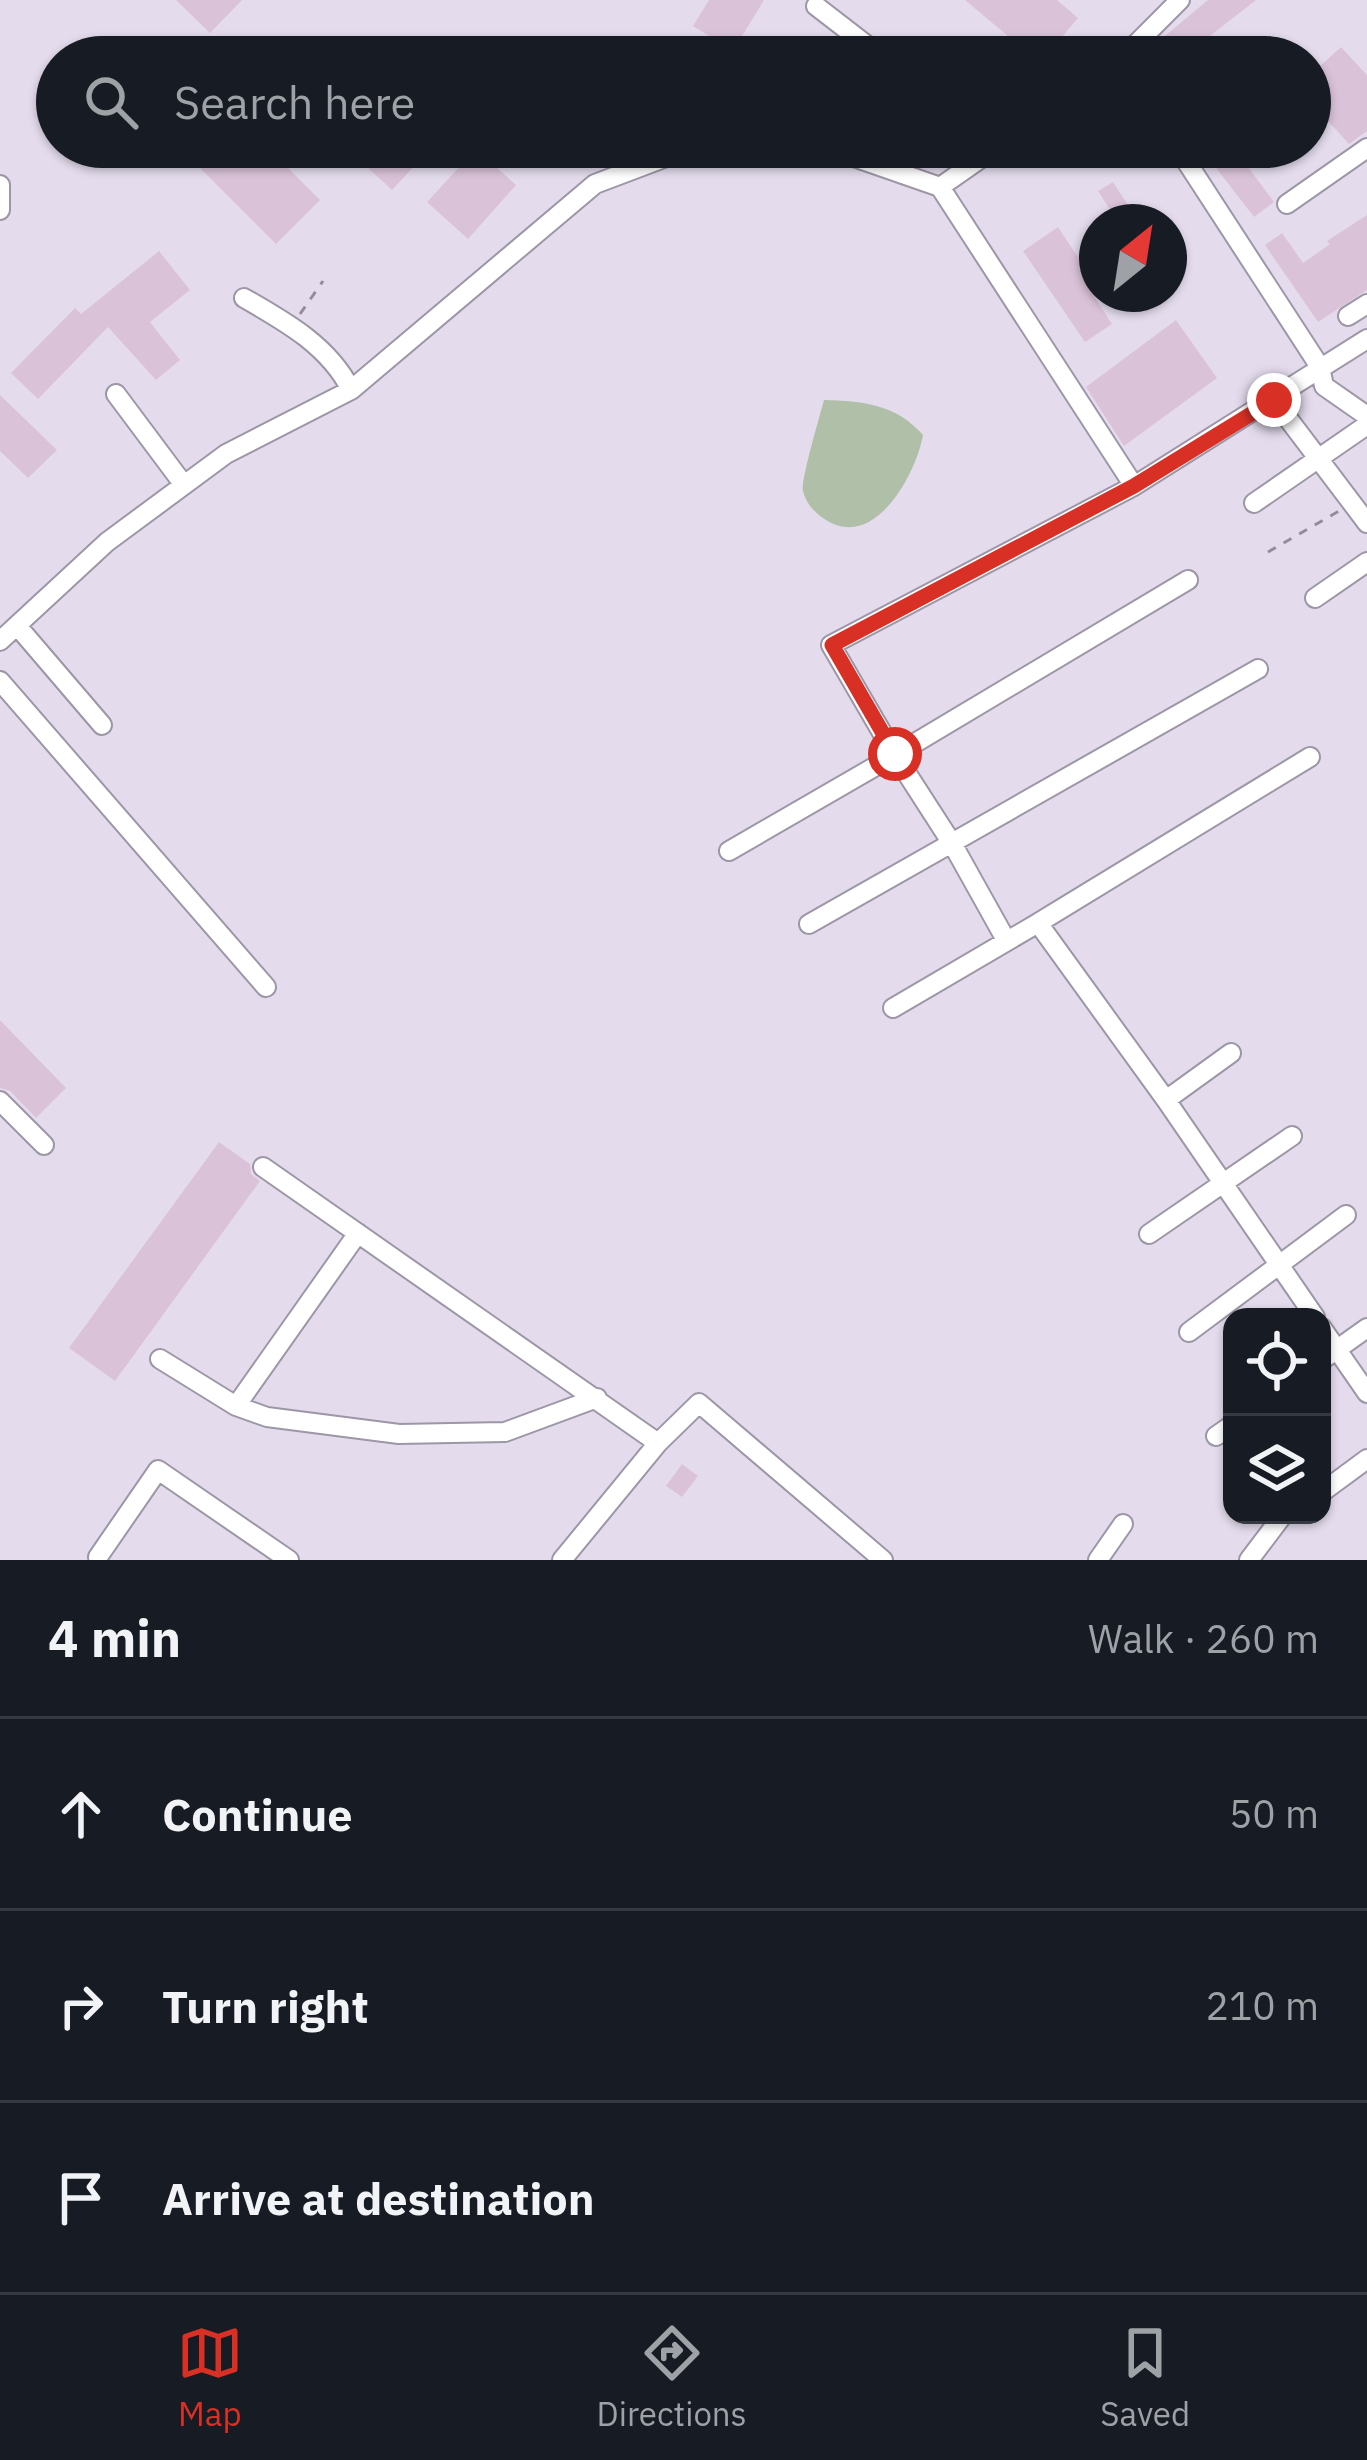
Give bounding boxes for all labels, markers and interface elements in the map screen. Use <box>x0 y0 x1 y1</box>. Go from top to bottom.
search box <box>36 36 1331 168</box>
icon: search <box>78 69 144 135</box>
text: Search here <box>174 73 415 131</box>
north arrow <box>1079 204 1187 312</box>
route end <box>1247 373 1301 427</box>
route start <box>868 727 922 781</box>
map controls <box>1223 1308 1331 1524</box>
button: locate <box>1223 1308 1331 1416</box>
button: layers <box>1223 1416 1331 1524</box>
text: 4 min <box>48 1605 181 1671</box>
text: Walk · 260 m <box>1088 1613 1319 1664</box>
icon: ahead <box>48 1781 114 1847</box>
text: Continue <box>162 1785 353 1843</box>
text: 50 m <box>1229 1788 1319 1839</box>
icon: right <box>48 1973 114 2039</box>
text: Turn right <box>162 1977 369 2035</box>
text: 210 m <box>1206 1980 1319 2031</box>
icon: arrive <box>48 2165 114 2231</box>
text: Arrive at destination <box>162 2169 595 2227</box>
tab: Map <box>177 2320 243 2435</box>
tab: Directions <box>597 2320 747 2435</box>
tab: Saved <box>1100 2320 1190 2435</box>

